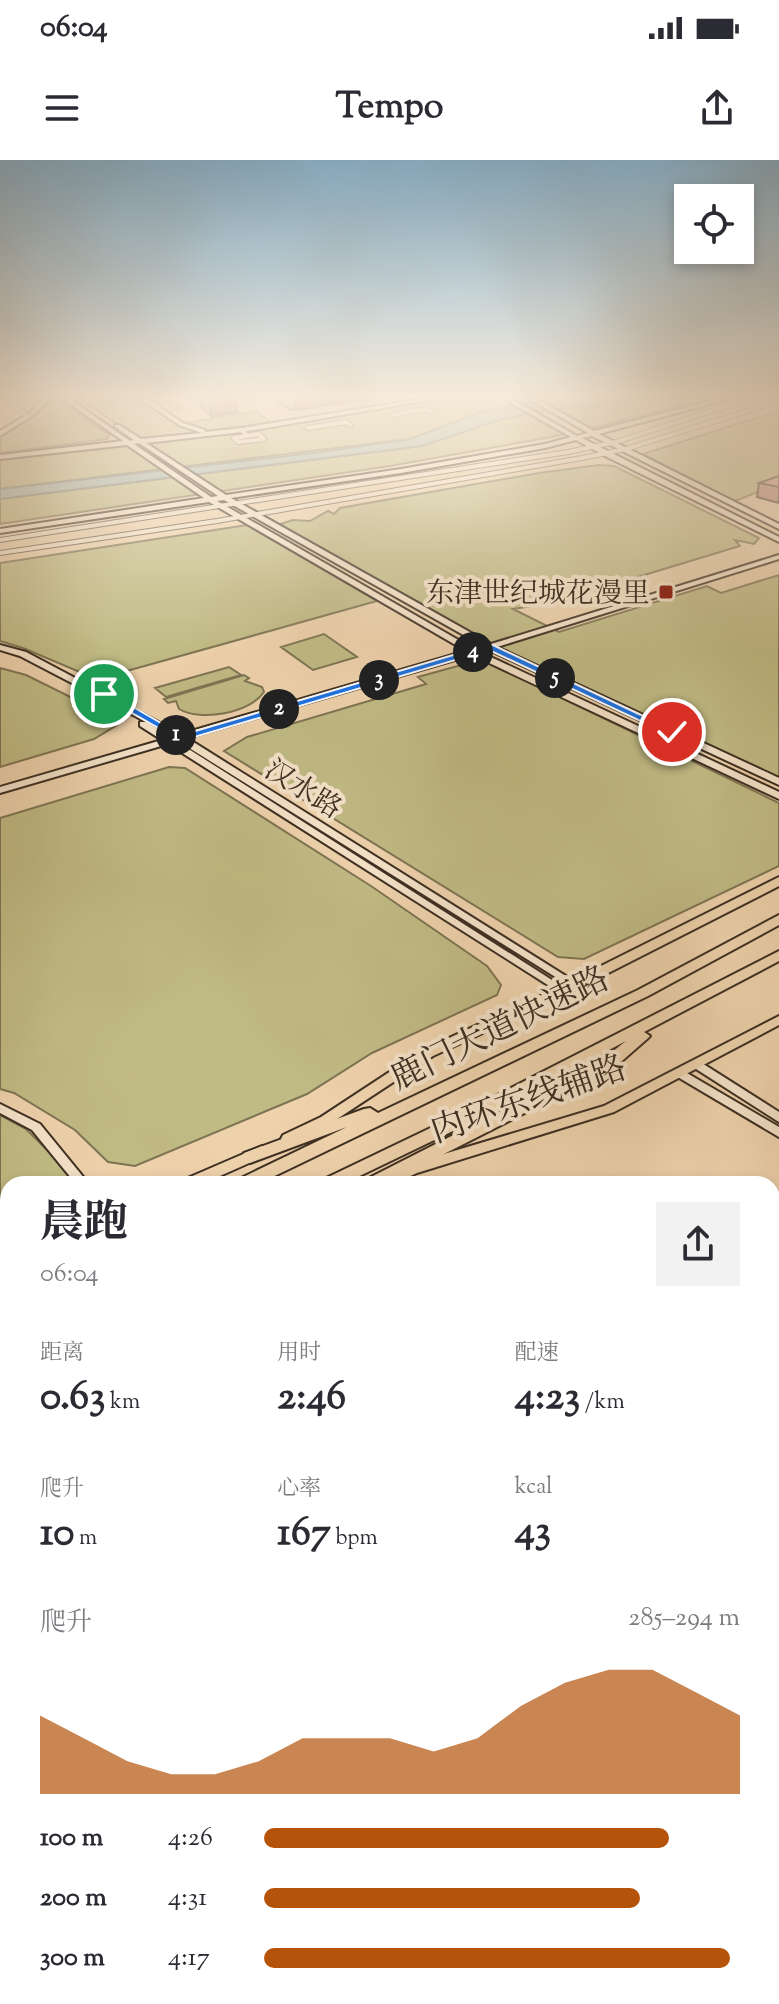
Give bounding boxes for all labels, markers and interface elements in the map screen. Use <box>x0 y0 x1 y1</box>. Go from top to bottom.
text: 06:04 <box>40 7 108 50</box>
text: Tempo <box>335 82 444 134</box>
icon: menu <box>40 86 84 130</box>
icon: share <box>695 86 739 130</box>
map controls <box>674 184 754 264</box>
button: locate <box>674 184 754 264</box>
place label: 东津世纪城花漫里 <box>426 575 650 615</box>
marker: 东津世纪城花漫里 <box>657 583 675 601</box>
pin: 4 <box>453 632 493 672</box>
text: 4 <box>467 636 479 668</box>
pin: 5 <box>535 658 575 698</box>
pin <box>70 660 138 728</box>
pin: 3 <box>359 660 399 700</box>
text: 5 <box>551 662 559 694</box>
text: 3 <box>375 664 383 696</box>
icon: arrive <box>82 672 126 716</box>
pin: 2 <box>259 689 299 729</box>
text: 2 <box>274 693 284 725</box>
pin <box>638 698 706 766</box>
icon: check <box>650 710 694 754</box>
pin: 1 <box>156 715 196 755</box>
text: 1 <box>172 719 180 751</box>
street label: 汉水路 <box>256 751 349 830</box>
street label: 鹿门大道快速路 <box>383 956 618 1104</box>
street label: 内环东线辅路 <box>425 1045 634 1158</box>
text: 晨跑 <box>40 1194 128 1257</box>
button: share <box>656 1202 740 1286</box>
text: 06:04 <box>40 1256 99 1293</box>
text: 距离 <box>40 1338 84 1370</box>
text: 用时 <box>277 1338 321 1370</box>
text: 配速 <box>515 1338 559 1370</box>
text: 0.63 <box>40 1370 105 1427</box>
text: 2:46 <box>277 1370 346 1427</box>
text: 4:23 <box>515 1370 580 1427</box>
text: km <box>105 1387 140 1419</box>
text: /km <box>580 1387 625 1419</box>
text: kcal <box>515 1472 552 1504</box>
text: 爬升 <box>40 1474 84 1506</box>
text: 心率 <box>277 1474 321 1506</box>
text: 43 <box>515 1504 551 1561</box>
text: 10 <box>40 1506 74 1563</box>
text: 167 <box>277 1506 331 1563</box>
text: m <box>74 1523 97 1555</box>
text: bpm <box>331 1523 378 1555</box>
text: 285–294 m <box>628 1600 740 1637</box>
text: 爬升 <box>40 1605 92 1642</box>
text: 100 m <box>40 1820 103 1857</box>
text: 4:26 <box>168 1820 213 1857</box>
text: 200 m <box>40 1880 107 1917</box>
text: 4:31 <box>168 1880 207 1917</box>
text: 300 m <box>40 1940 105 1977</box>
text: 4:17 <box>168 1940 210 1977</box>

